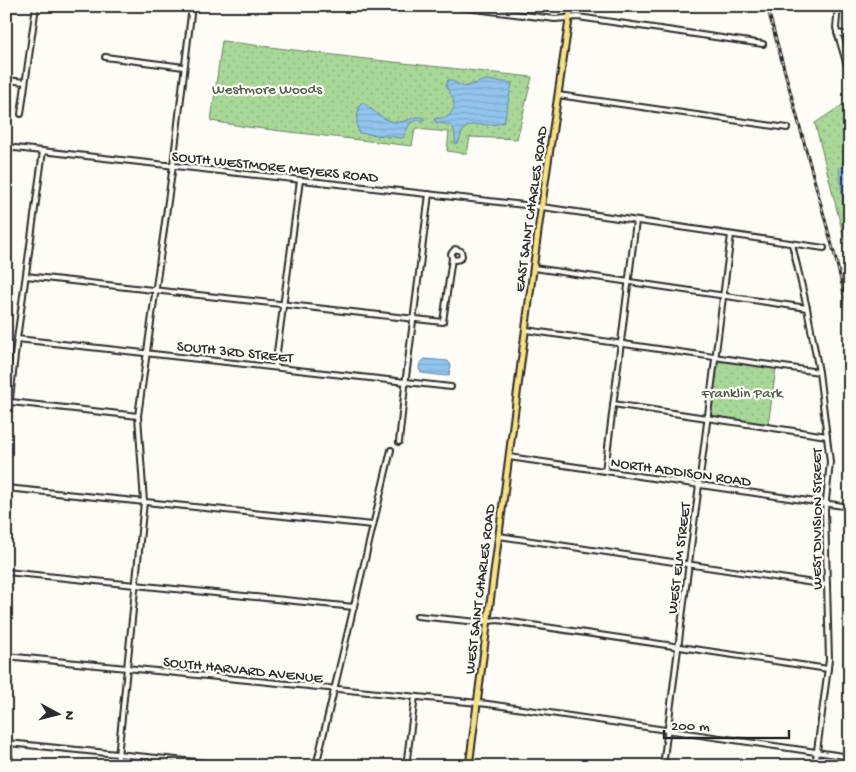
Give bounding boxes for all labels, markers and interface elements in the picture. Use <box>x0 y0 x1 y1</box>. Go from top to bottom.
park label: Westmore Woods <box>212 81 322 99</box>
street label: EAST SAINT CHARLES ROAD <box>511 125 553 293</box>
street label: SOUTH WESTMORE MEYERS ROAD <box>171 148 379 188</box>
street label: SOUTH 3RD STREET <box>176 338 295 368</box>
park label: Franklin Park <box>701 385 784 403</box>
street label: WEST DIVISION STREET <box>809 447 827 590</box>
street label: NORTH ADDISON ROAD <box>609 454 752 492</box>
street label: WEST ELM STREET <box>664 500 696 615</box>
street label: WEST SAINT CHARLES ROAD <box>462 503 500 675</box>
street label: SOUTH HARVARD AVENUE <box>162 654 324 688</box>
north arrow <box>32 690 82 740</box>
scale bar <box>664 707 788 739</box>
text: N <box>59 710 77 721</box>
text: 200 m <box>671 718 710 736</box>

